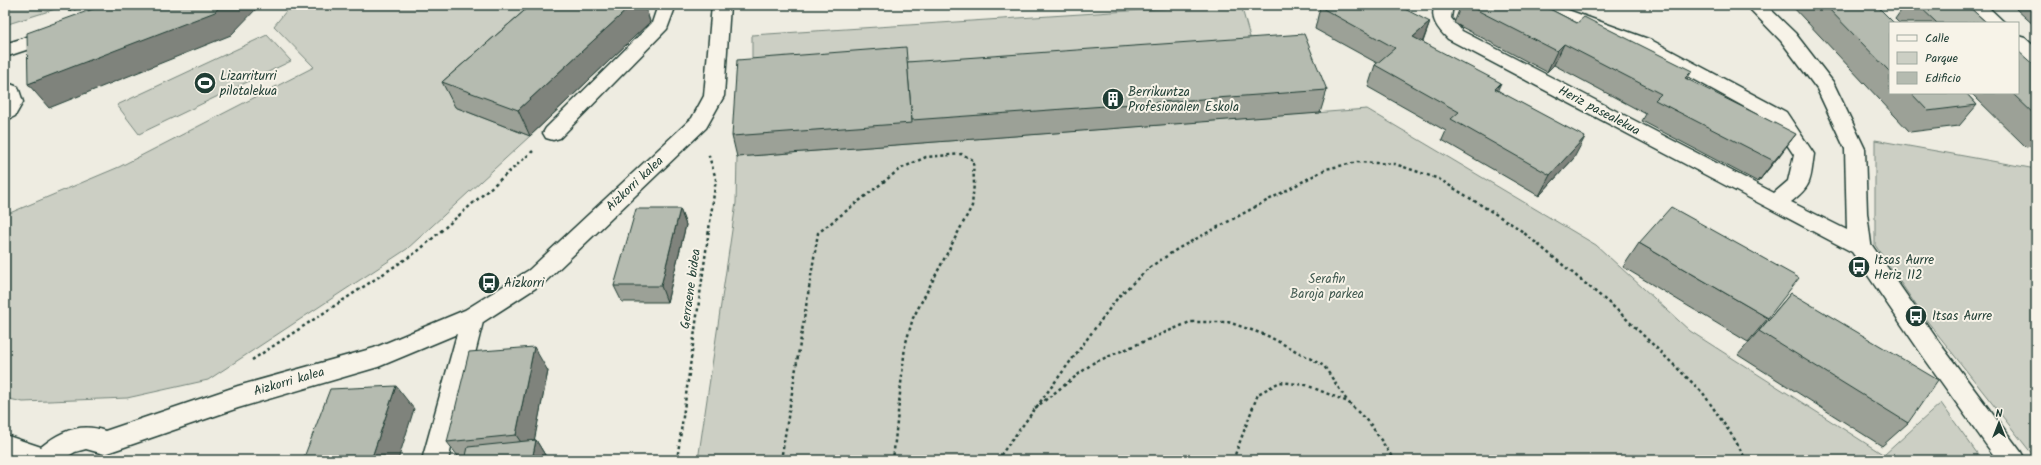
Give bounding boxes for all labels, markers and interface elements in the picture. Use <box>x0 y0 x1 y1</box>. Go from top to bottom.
legend <box>1889 22 2019 94</box>
text: Calle <box>1925 29 1950 48</box>
text: Parque <box>1925 49 1959 68</box>
place label: Lizarriturri pilotalekua <box>219 66 278 102</box>
text: Edificio <box>1925 69 1961 88</box>
sports icon: Lizarriturri pilotalekua <box>192 70 218 96</box>
street label: Heriz pasealekua <box>1554 81 1644 141</box>
place label: Berrikuntza Profesionalen Eskola <box>1128 82 1239 118</box>
building icon: Berrikuntza Profesionalen Eskola <box>1100 86 1126 112</box>
street label: Aizkorri kalea <box>601 151 669 217</box>
street label: Gerraene bidea <box>675 248 707 330</box>
place label: Itsas Aurre Heriz 112 <box>1874 250 1934 286</box>
bus stop icon: Itsas Aurre Heriz 112 <box>1846 254 1872 280</box>
park label: Serafin Baroja parkea <box>1290 269 1364 305</box>
bus stop icon: Aizkorri <box>476 270 502 296</box>
place label: Aizkorri <box>504 273 545 294</box>
bus stop icon: Itsas Aurre <box>1903 303 1929 329</box>
place label: Itsas Aurre <box>1932 306 1992 327</box>
street label: Aizkorri kalea <box>251 362 327 402</box>
north arrow <box>1979 403 2019 443</box>
text: N <box>1996 405 2003 423</box>

